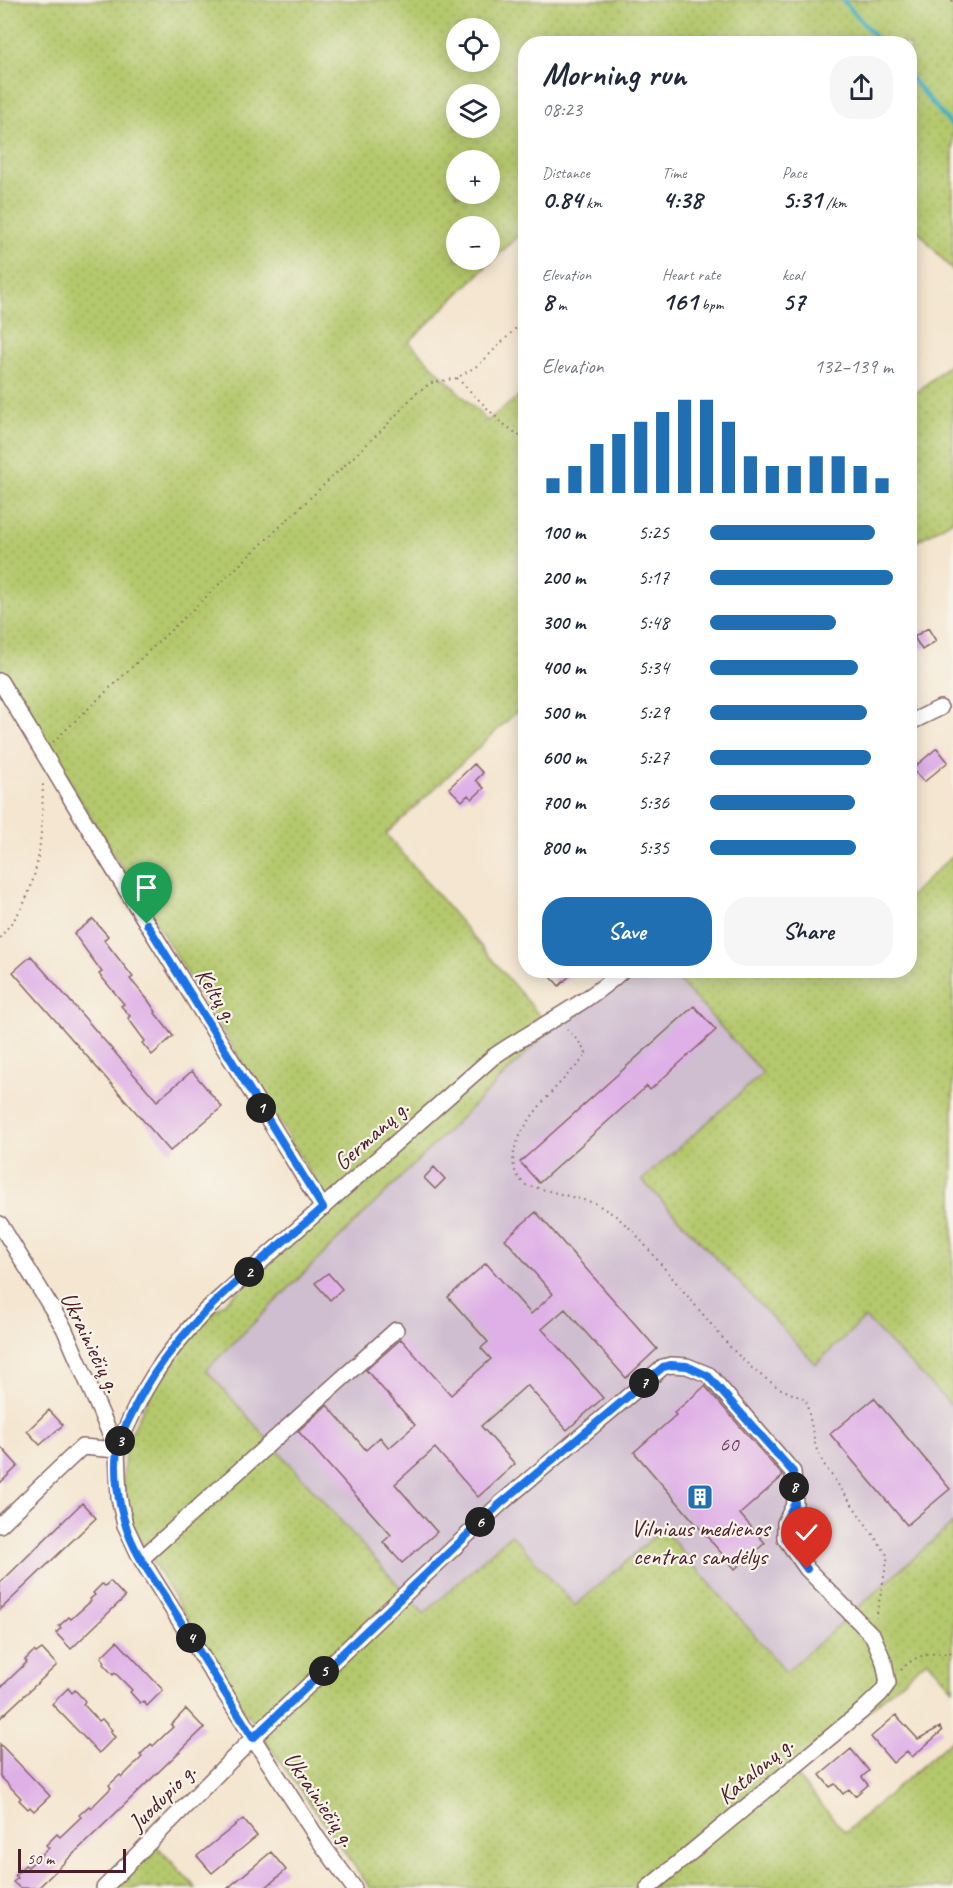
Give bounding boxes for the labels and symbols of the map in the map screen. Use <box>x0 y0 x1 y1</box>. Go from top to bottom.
pin <box>121 862 172 924</box>
street label: Keltų g. <box>189 962 245 1028</box>
pin: 1 <box>246 1093 276 1123</box>
street label: Germanų g. <box>327 1093 415 1177</box>
pin: 2 <box>234 1257 264 1287</box>
street label: Ukrainiečių g. <box>54 1287 128 1398</box>
pin: 7 <box>629 1368 659 1398</box>
pin: 3 <box>105 1426 135 1456</box>
house number: 60 <box>720 1431 740 1457</box>
pin: 8 <box>779 1472 809 1502</box>
building icon: Vilniaus medienos centras sandėlys <box>685 1482 715 1512</box>
pin: 6 <box>465 1507 495 1537</box>
pin <box>781 1507 832 1569</box>
place label: Vilniaus medienos centras sandėlys <box>631 1513 772 1571</box>
pin: 4 <box>176 1623 206 1653</box>
pin: 5 <box>309 1656 339 1686</box>
street label: Katalonų g. <box>711 1729 799 1811</box>
street label: Ukrainiečių g. <box>277 1746 363 1853</box>
street label: Juodupio g. <box>121 1757 202 1838</box>
scale bar <box>18 1846 126 1874</box>

